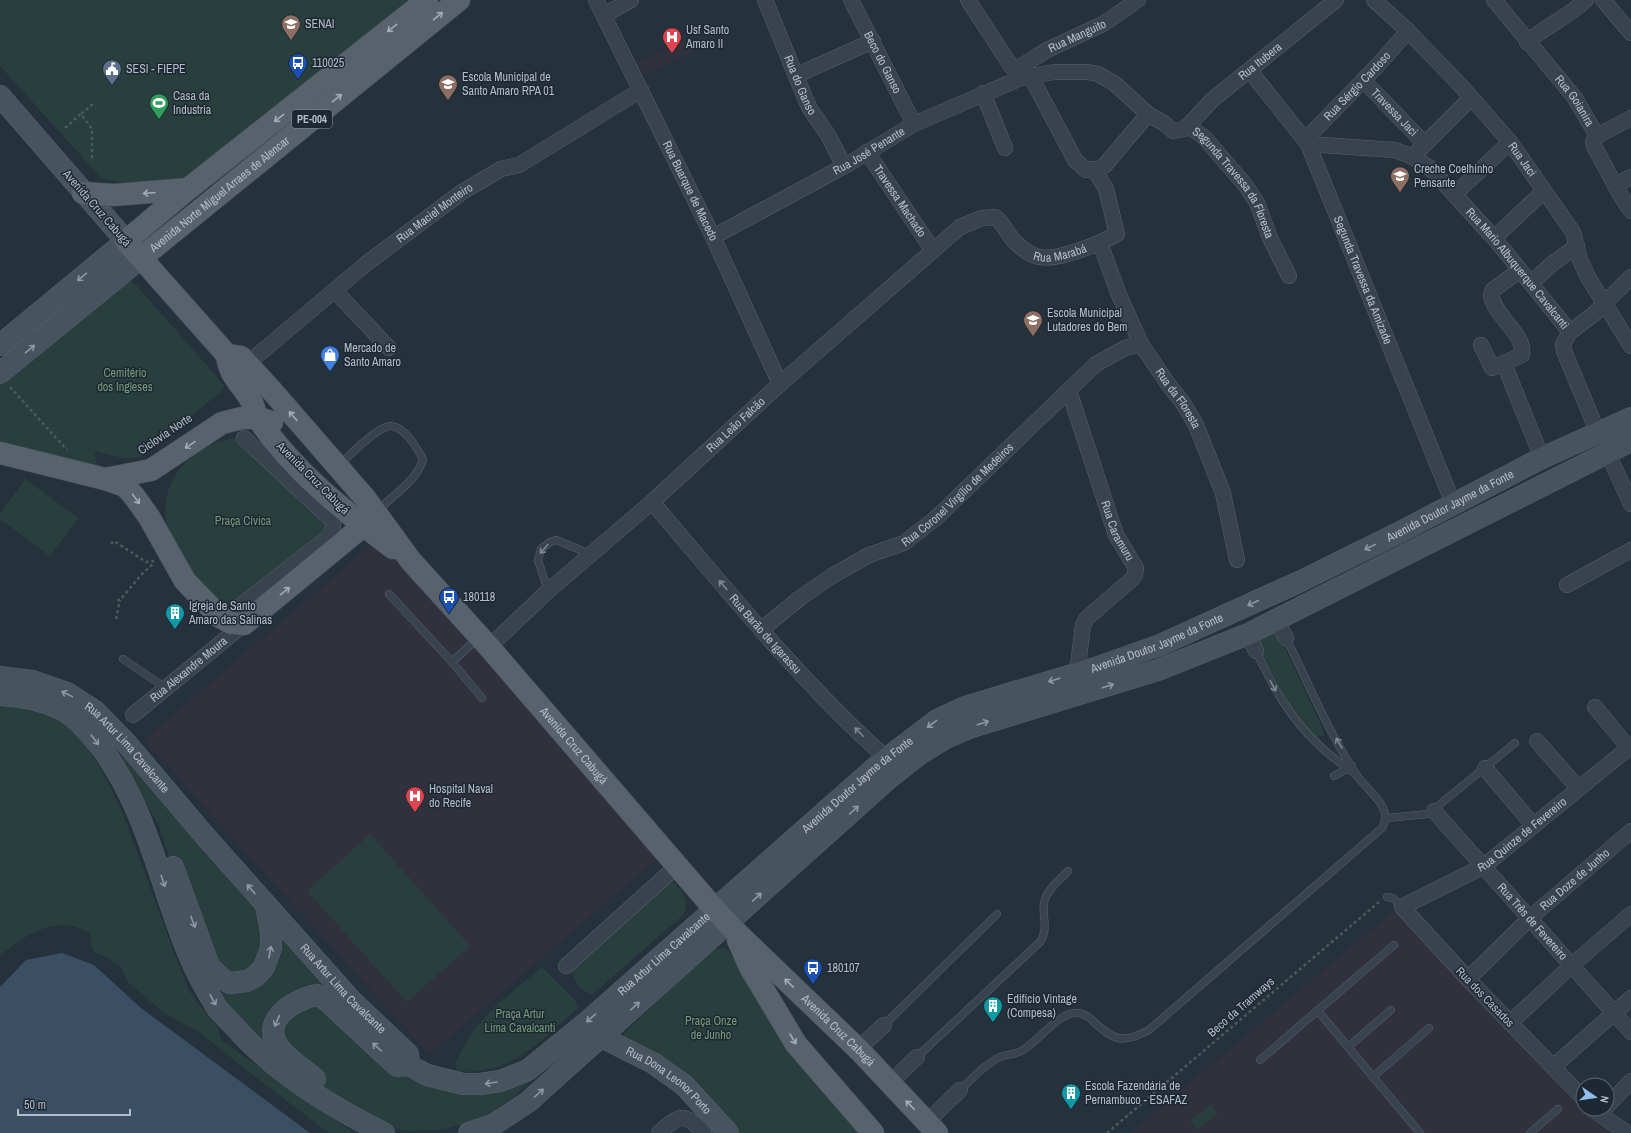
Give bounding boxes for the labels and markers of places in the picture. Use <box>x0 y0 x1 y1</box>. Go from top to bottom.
school or university icon: SENAI <box>280 13 302 41</box>
place label: SENAI <box>305 16 335 32</box>
place label: Usf Santo Amaro II <box>685 22 729 52</box>
hospital icon: Usf Santo Amaro II <box>661 26 683 54</box>
bus stop icon: 110025 <box>287 52 309 80</box>
place label: 110025 <box>312 55 345 71</box>
public building icon: SESI - FIEPE <box>101 58 123 86</box>
place label: SESI - FIEPE <box>126 61 186 77</box>
place label: Escola Municipal de Santo Amaro RPA 01 <box>462 69 555 99</box>
school or university icon: Escola Municipal de Santo Amaro RPA 01 <box>437 73 459 101</box>
place label: Casa da Industria <box>173 88 212 118</box>
sports icon: Casa da Industria <box>148 92 170 120</box>
place label: Creche Coelhinho Pensante <box>1414 161 1493 191</box>
school or university icon: Creche Coelhinho Pensante <box>1389 165 1411 193</box>
place label: Escola Municipal Lutadores do Bem <box>1047 305 1127 335</box>
school or university icon: Escola Municipal Lutadores do Bem <box>1022 309 1044 337</box>
place label: Mercado de Santo Amaro <box>344 340 401 370</box>
shop icon: Mercado de Santo Amaro <box>319 344 341 372</box>
bus stop icon: 180118 <box>438 586 460 614</box>
place label: 180118 <box>463 589 495 605</box>
place label: Igreja de Santo Amaro das Salinas <box>188 598 272 628</box>
building icon: Igreja de Santo Amaro das Salinas <box>164 602 186 630</box>
place label: Hospital Naval do Recife <box>429 781 493 811</box>
hospital icon: Hospital Naval do Recife <box>404 785 426 813</box>
bus stop icon: 180107 <box>802 957 824 985</box>
place label: 180107 <box>827 960 860 976</box>
place label: Edifício Vintage (Compesa) <box>1007 991 1077 1021</box>
building icon: Edifício Vintage (Compesa) <box>982 995 1004 1023</box>
place label: Escola Fazendária de Pernambuco - ESAFAZ <box>1085 1078 1187 1108</box>
building icon: Escola Fazendária de Pernambuco - ESAFAZ <box>1060 1082 1082 1110</box>

